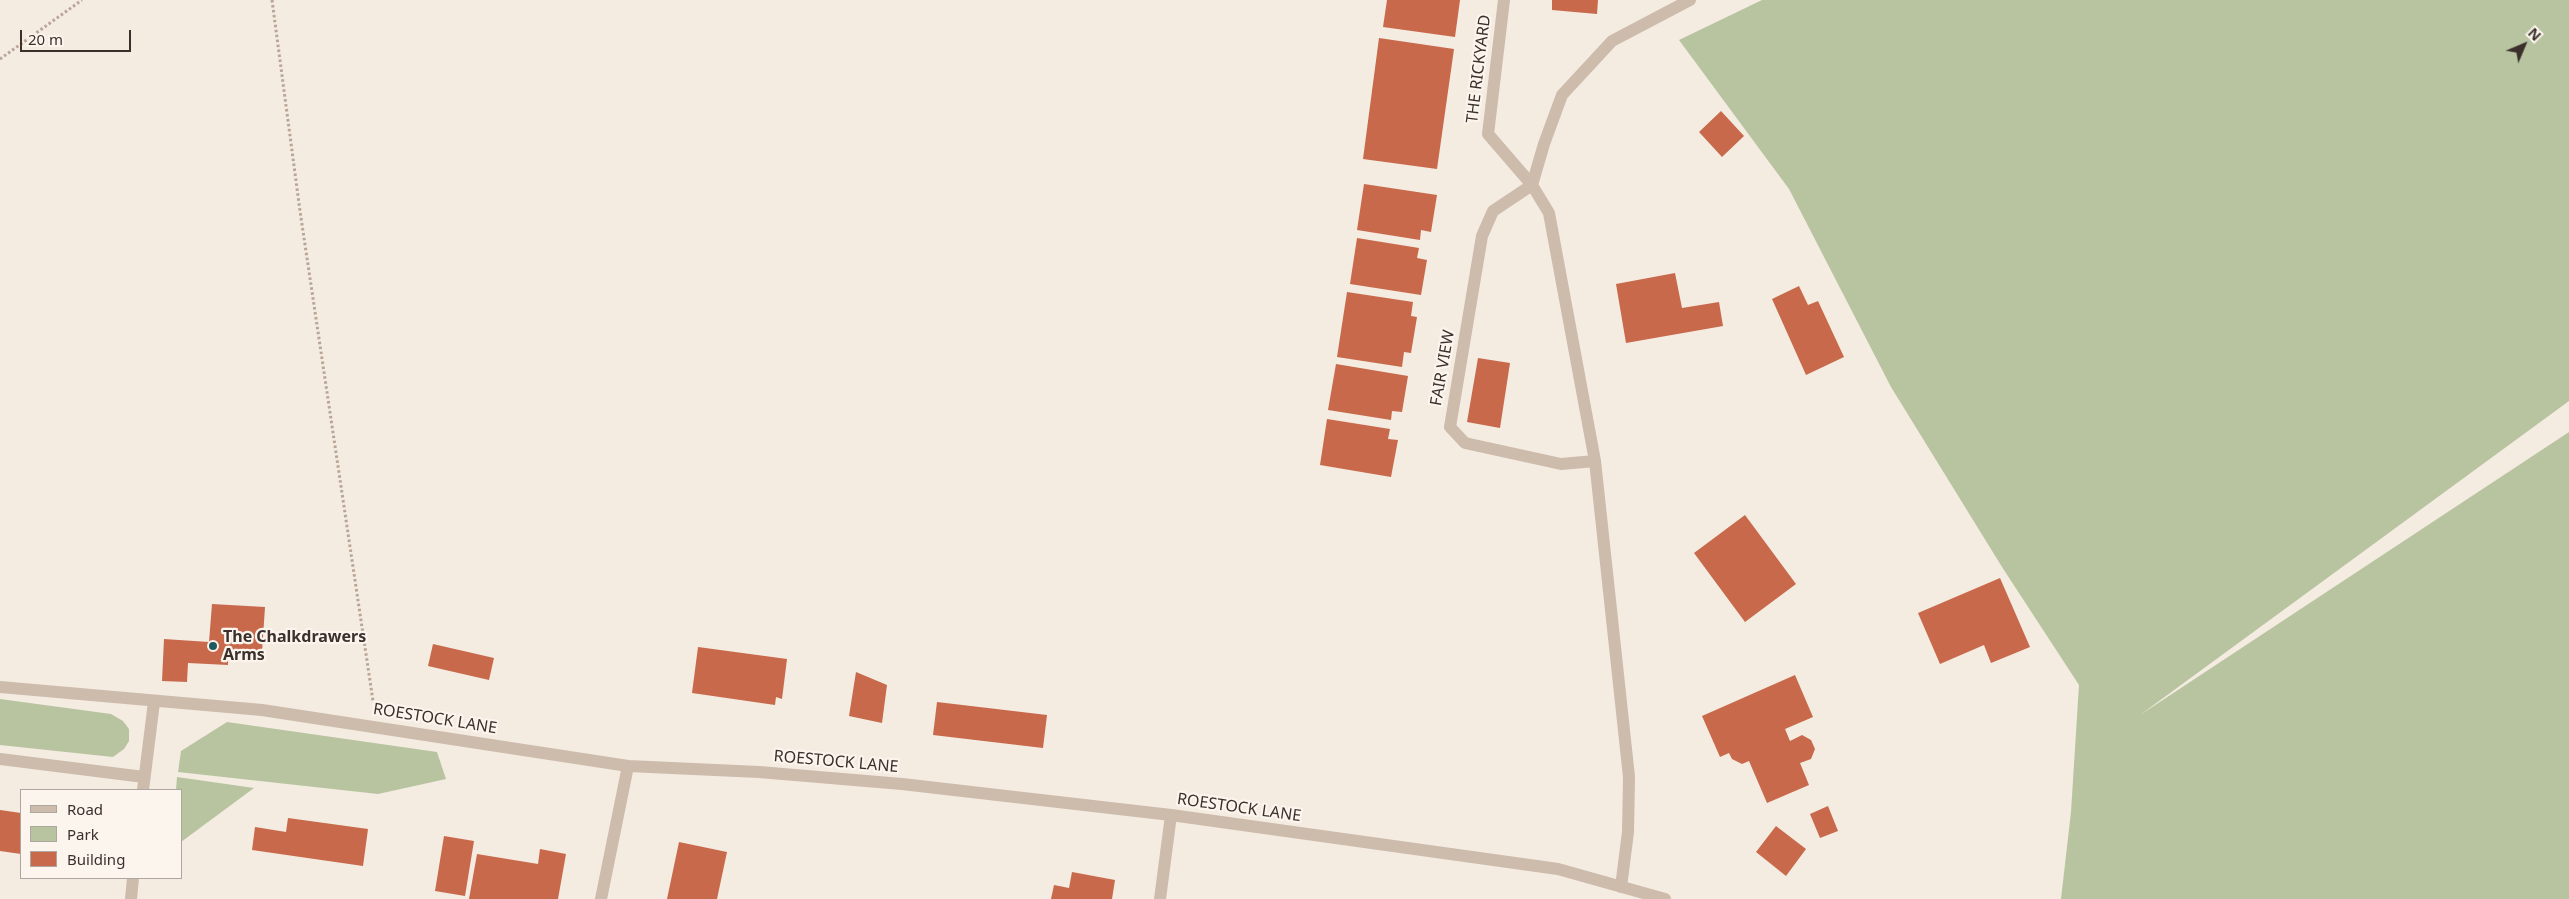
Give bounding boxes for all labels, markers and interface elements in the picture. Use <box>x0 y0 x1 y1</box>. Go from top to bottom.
street label: THE RICKYARD <box>1463 14 1495 124</box>
scale bar <box>22 20 134 52</box>
north arrow <box>2499 20 2549 70</box>
text: N <box>2524 23 2546 45</box>
text: 20 m <box>28 29 63 49</box>
street label: FAIR VIEW <box>1427 329 1459 407</box>
place label: The Chalkdrawers Arms <box>223 627 366 665</box>
marker: The Chalkdrawers Arms <box>207 640 219 652</box>
street label: ROESTOCK LANE <box>372 700 498 738</box>
street label: ROESTOCK LANE <box>773 747 899 777</box>
legend <box>20 789 182 879</box>
street label: ROESTOCK LANE <box>1176 790 1302 826</box>
text: Road <box>67 799 103 819</box>
text: Park <box>67 824 99 844</box>
text: Building <box>67 849 125 869</box>

